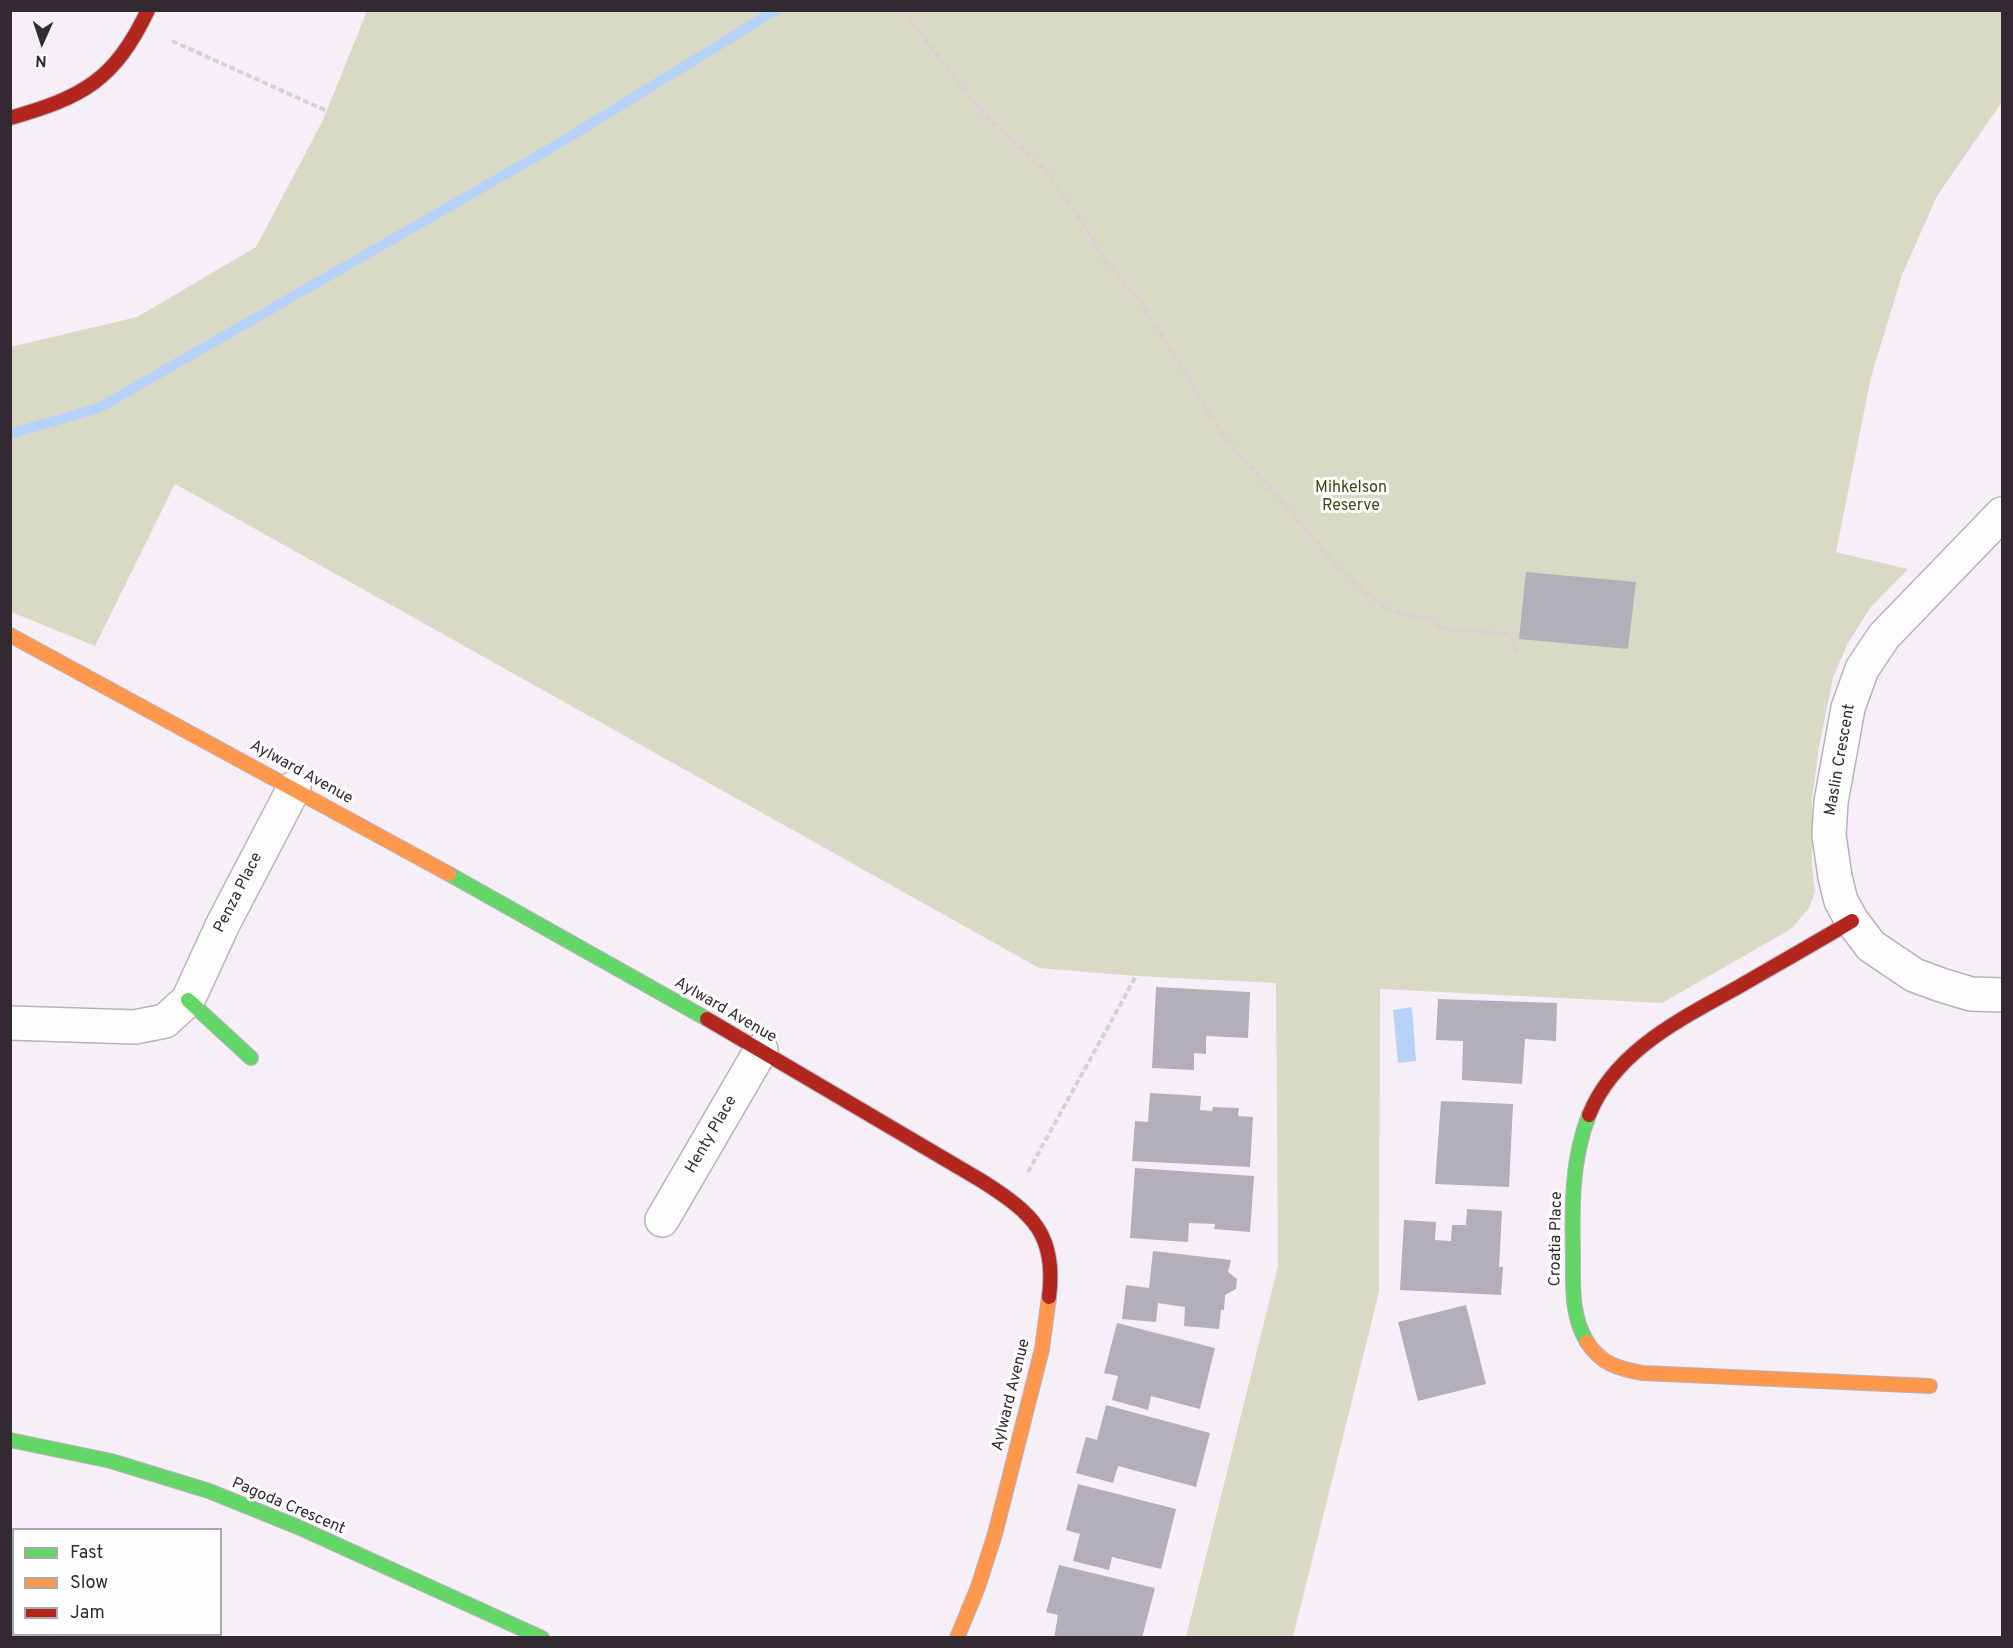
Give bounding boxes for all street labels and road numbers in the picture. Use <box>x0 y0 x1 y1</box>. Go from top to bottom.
street label: Maslin Crescent <box>1822 703 1860 817</box>
street label: Aylward Avenue <box>246 737 356 809</box>
street label: Penza Place <box>211 850 267 936</box>
street label: Aylward Avenue <box>671 974 779 1048</box>
street label: Henty Place <box>682 1093 742 1177</box>
street label: Croatia Place <box>1547 1191 1567 1287</box>
street label: Aylward Avenue <box>989 1337 1035 1453</box>
street label: Pagoda Crescent <box>228 1474 348 1540</box>

